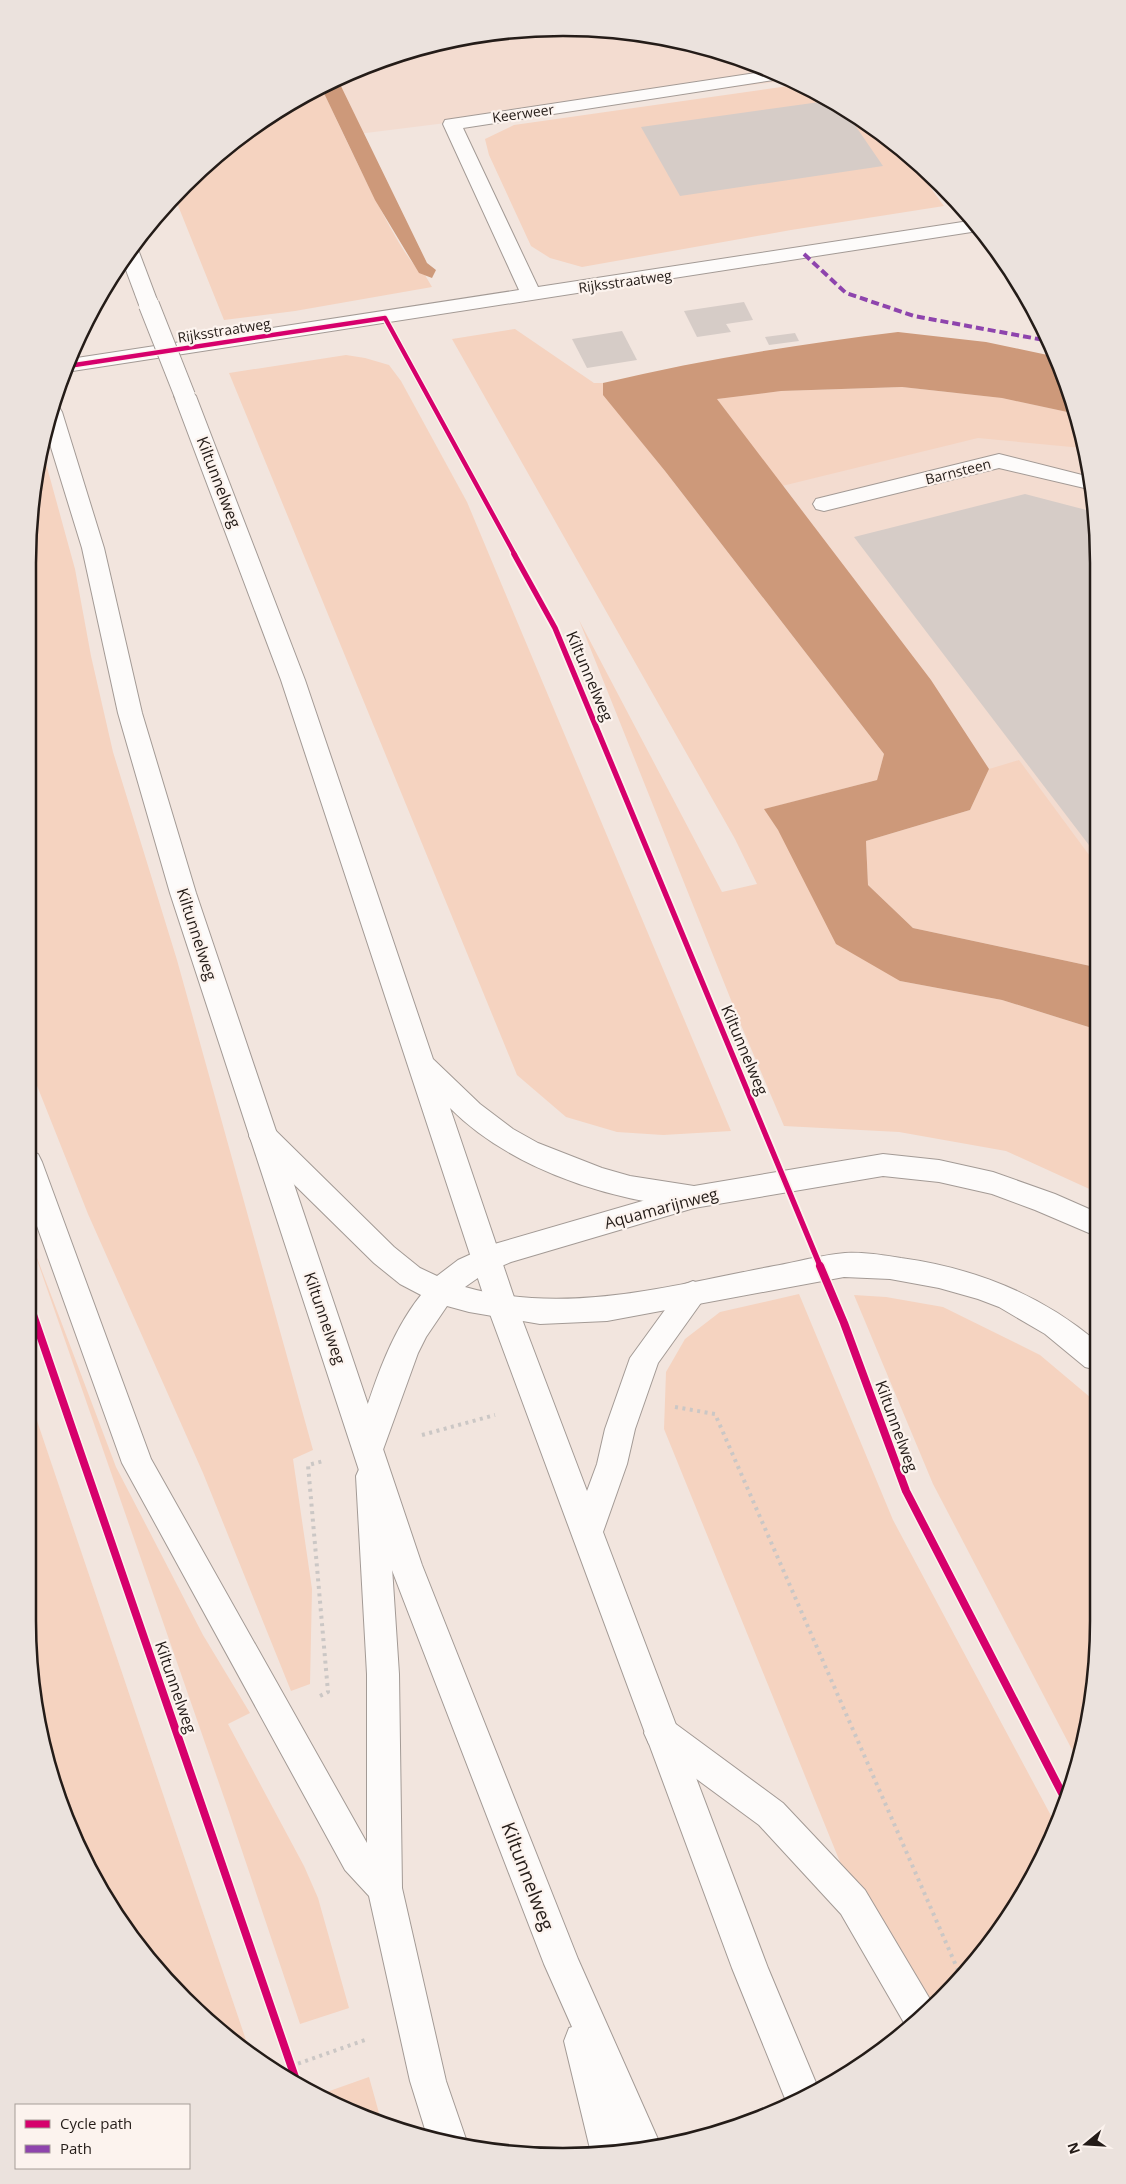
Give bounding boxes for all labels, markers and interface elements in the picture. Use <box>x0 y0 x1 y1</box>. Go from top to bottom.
street label: Keerweer <box>491 99 555 127</box>
street label: Rijksstraatweg <box>577 265 673 297</box>
street label: Rijksstraatweg <box>176 313 272 347</box>
street label: Kiltunnelweg <box>192 433 247 531</box>
street label: Barnsteen <box>923 454 993 488</box>
street label: Kiltunnelweg <box>561 627 619 725</box>
street label: Kiltunnelweg <box>172 885 222 983</box>
street label: Kiltunnelweg <box>716 1001 774 1099</box>
street label: Aquamarijnweg <box>602 1182 721 1234</box>
street label: Kiltunnelweg <box>299 1269 351 1367</box>
street label: Kiltunnelweg <box>870 1377 924 1475</box>
street label: Kiltunnelweg <box>150 1638 202 1736</box>
street label: Kiltunnelweg <box>495 1818 561 1934</box>
legend <box>15 2104 190 2169</box>
text: Cycle path <box>60 2113 132 2133</box>
north arrow <box>1061 2119 1111 2169</box>
text: Path <box>60 2138 92 2158</box>
text: N <box>1062 2140 1084 2157</box>

